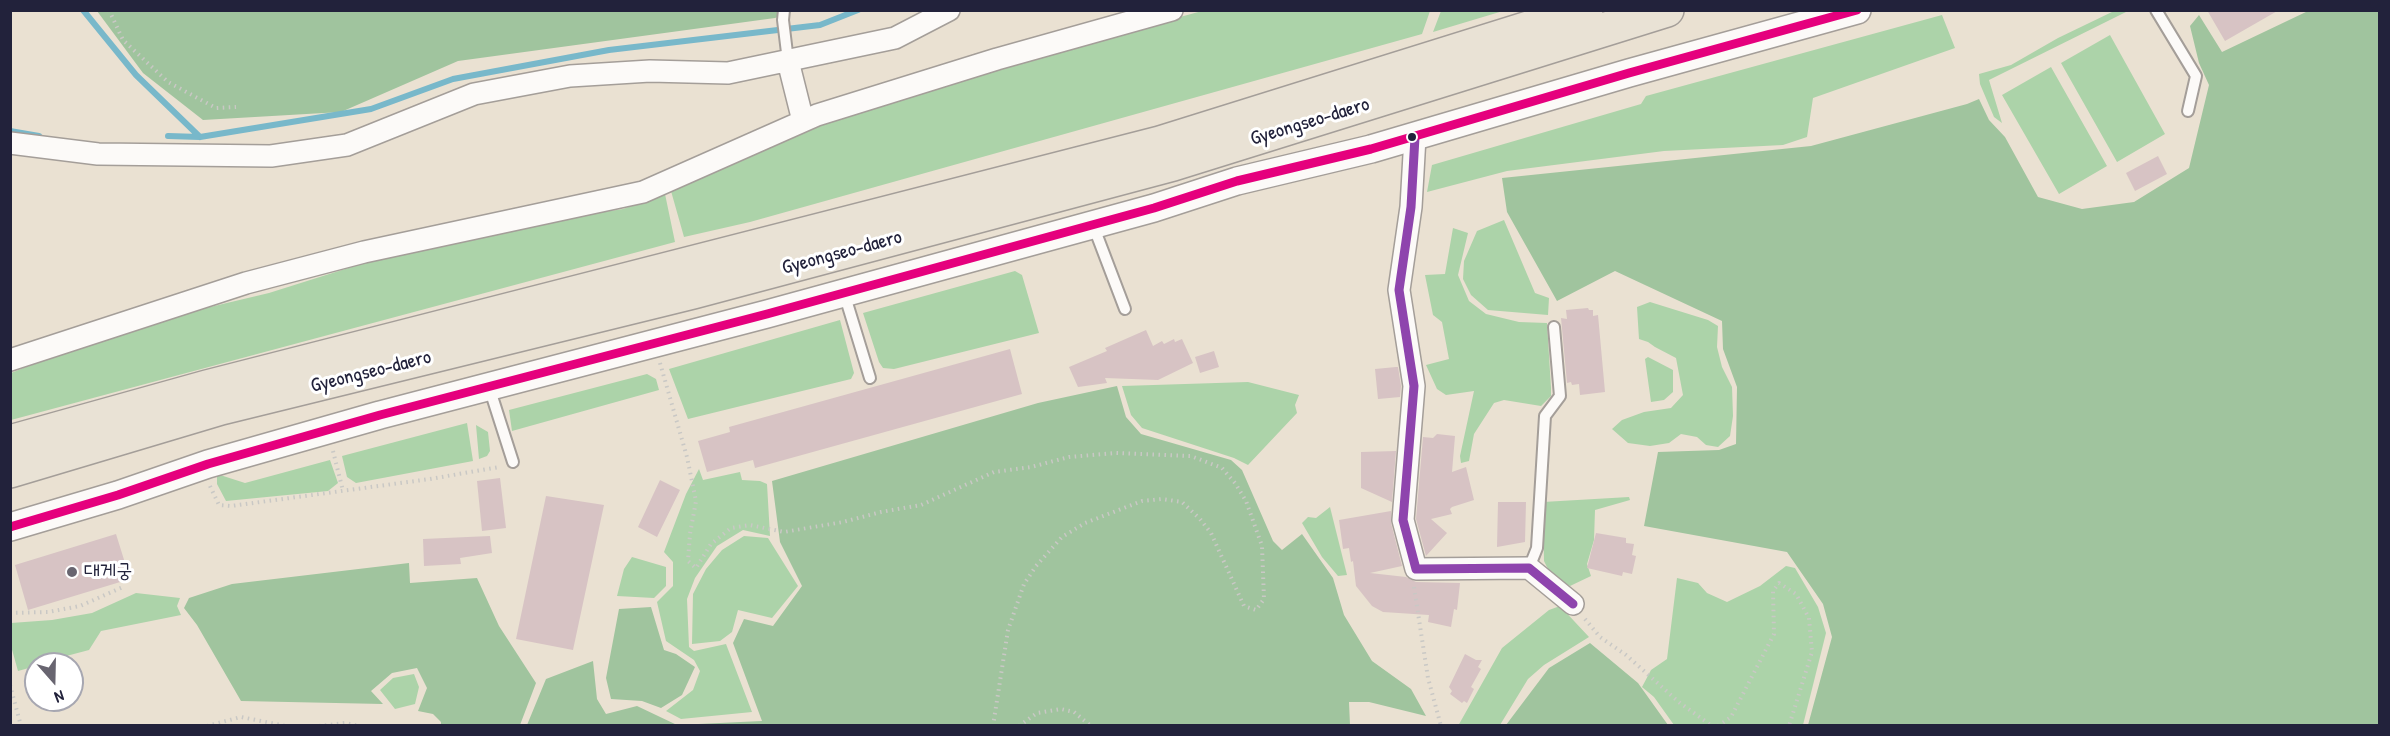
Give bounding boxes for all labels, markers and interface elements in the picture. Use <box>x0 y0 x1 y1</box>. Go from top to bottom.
street label: Gyeongseo-daero <box>1248 93 1372 151</box>
unlabelled marker <box>1406 131 1418 143</box>
street label: Gyeongseo-daero <box>779 225 905 281</box>
street label: Gyeongseo-daero <box>308 345 434 399</box>
place label: 대게궁 <box>84 560 132 584</box>
marker: 대게궁 <box>65 565 79 579</box>
north arrow <box>24 652 84 712</box>
text: N <box>52 685 67 709</box>

